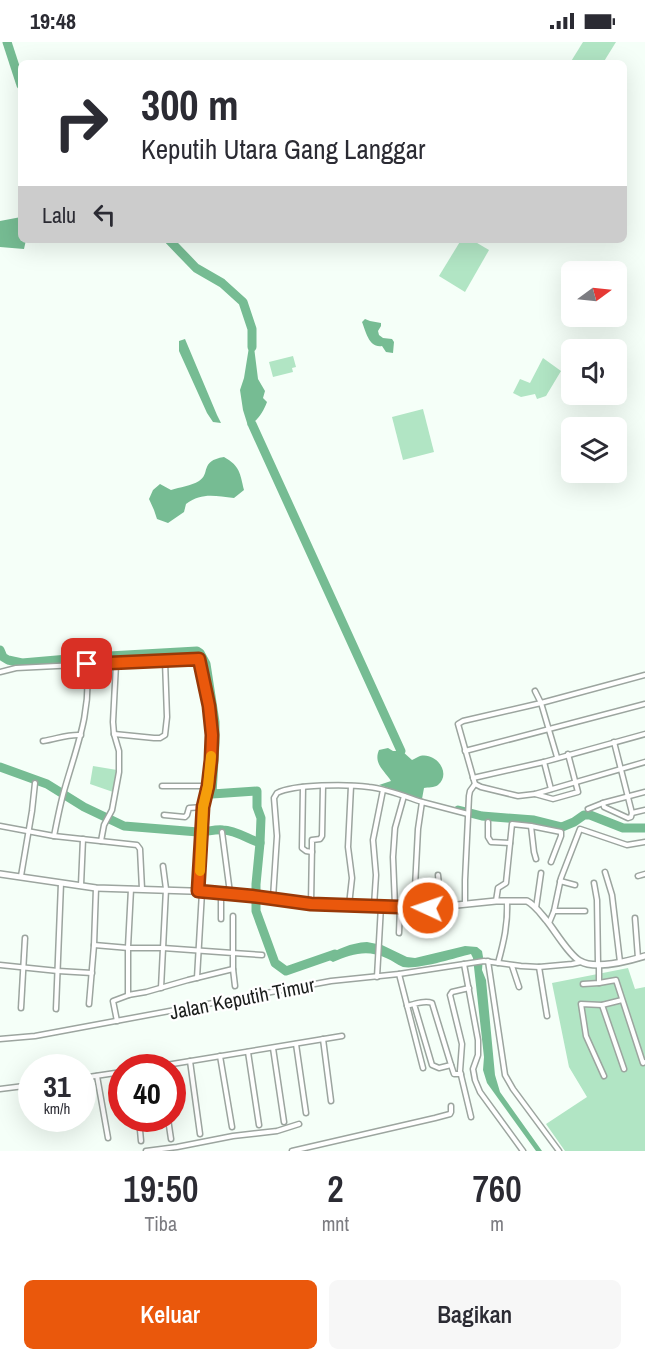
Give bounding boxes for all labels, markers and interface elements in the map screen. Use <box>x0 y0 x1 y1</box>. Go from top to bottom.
text: 19:48 <box>30 6 76 36</box>
text: 300 m <box>141 77 239 133</box>
icon: right <box>42 84 120 162</box>
text: Keputih Utara Gang Langgar <box>141 131 425 167</box>
icon: left <box>88 198 121 231</box>
text: Lalu <box>42 200 76 230</box>
north arrow <box>561 261 627 327</box>
map controls <box>561 261 627 483</box>
button: sound <box>561 339 627 405</box>
button: layers <box>561 417 627 483</box>
pin <box>61 638 112 689</box>
icon: arrive <box>70 647 103 680</box>
position arrow <box>396 876 460 940</box>
street label: Jalan Keputih Timur <box>167 971 317 1025</box>
speed limit sign: 40 <box>108 1054 186 1132</box>
text: 31 <box>43 1066 71 1106</box>
text: km/h <box>44 1098 70 1119</box>
text: 19:50 <box>123 1165 198 1213</box>
text: 2 <box>327 1165 344 1213</box>
text: 760 <box>472 1165 522 1213</box>
text: Tiba <box>145 1210 177 1237</box>
text: mnt <box>322 1210 349 1237</box>
text: m <box>490 1210 504 1237</box>
button: Keluar <box>24 1280 317 1349</box>
button: Bagikan <box>329 1280 621 1349</box>

